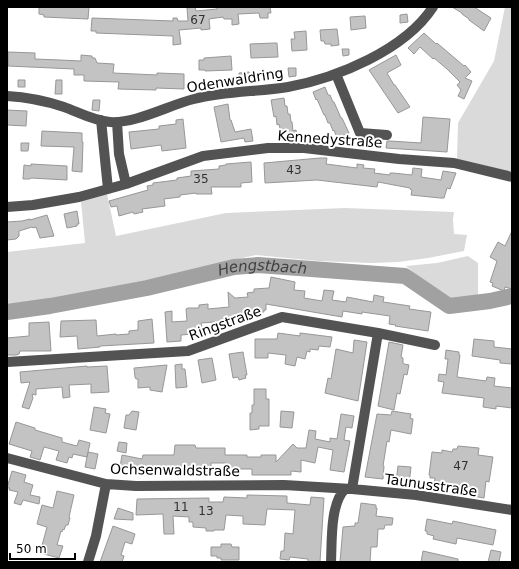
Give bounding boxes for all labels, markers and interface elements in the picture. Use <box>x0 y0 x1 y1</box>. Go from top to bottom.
house number: 67 <box>190 13 206 27</box>
street label: Odenwaldring <box>186 64 284 96</box>
street label: Kennedystraße <box>277 127 383 151</box>
house number: 43 <box>286 163 302 177</box>
house number: 35 <box>193 172 209 186</box>
water label: Hengstbach <box>216 256 308 280</box>
street label: Ringstraße <box>187 302 263 344</box>
house number: 47 <box>453 459 469 473</box>
street label: Ochsenwaldstraße <box>110 461 240 479</box>
street label: Taunusstraße <box>383 470 478 499</box>
house number: 11 <box>173 500 189 514</box>
house number: 13 <box>198 504 214 518</box>
scale bar <box>10 535 75 561</box>
text: 50 m <box>16 542 47 556</box>

